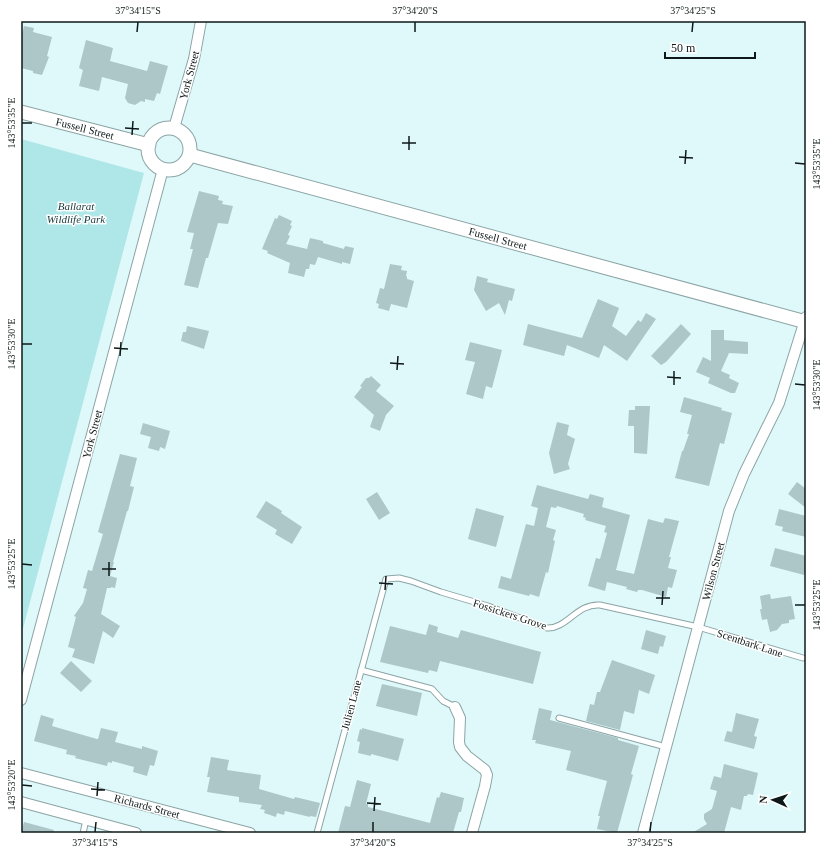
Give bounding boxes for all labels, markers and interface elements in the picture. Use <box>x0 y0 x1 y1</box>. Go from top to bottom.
text: 37°34'15"S <box>115 5 161 16</box>
text: 37°34'20"S <box>392 5 438 16</box>
text: 37°34'25"S <box>670 5 716 16</box>
scale bar <box>665 34 755 60</box>
text: 50 m <box>671 41 696 55</box>
street label: York Street <box>177 49 201 101</box>
text: 143°53'35"E <box>6 98 17 149</box>
street label: Fussell Street <box>55 115 115 142</box>
text: 143°53'35"E <box>811 139 822 190</box>
park label: Ballarat Wildlife Park <box>47 200 106 225</box>
street label: Fussell Street <box>468 225 528 252</box>
text: 143°53'30"E <box>6 319 17 370</box>
text: 143°53'30"E <box>811 360 822 411</box>
street label: York Street <box>80 408 104 460</box>
text: 143°53'25"E <box>6 539 17 590</box>
street label: Wilson Street <box>699 541 727 601</box>
text: 143°53'25"E <box>811 580 822 631</box>
street label: Fossickers Grove <box>472 596 548 632</box>
street label: Scentbark Lane <box>715 627 785 659</box>
street label: Julien Lane <box>339 679 363 731</box>
text: 143°53'20"E <box>6 760 17 811</box>
north arrow <box>753 780 793 820</box>
street label: Richards Street <box>113 791 181 821</box>
text: N <box>757 795 769 804</box>
text: 37°34'15"S <box>72 837 118 848</box>
text: 37°34'20"S <box>350 837 396 848</box>
text: 37°34'25"S <box>627 837 673 848</box>

